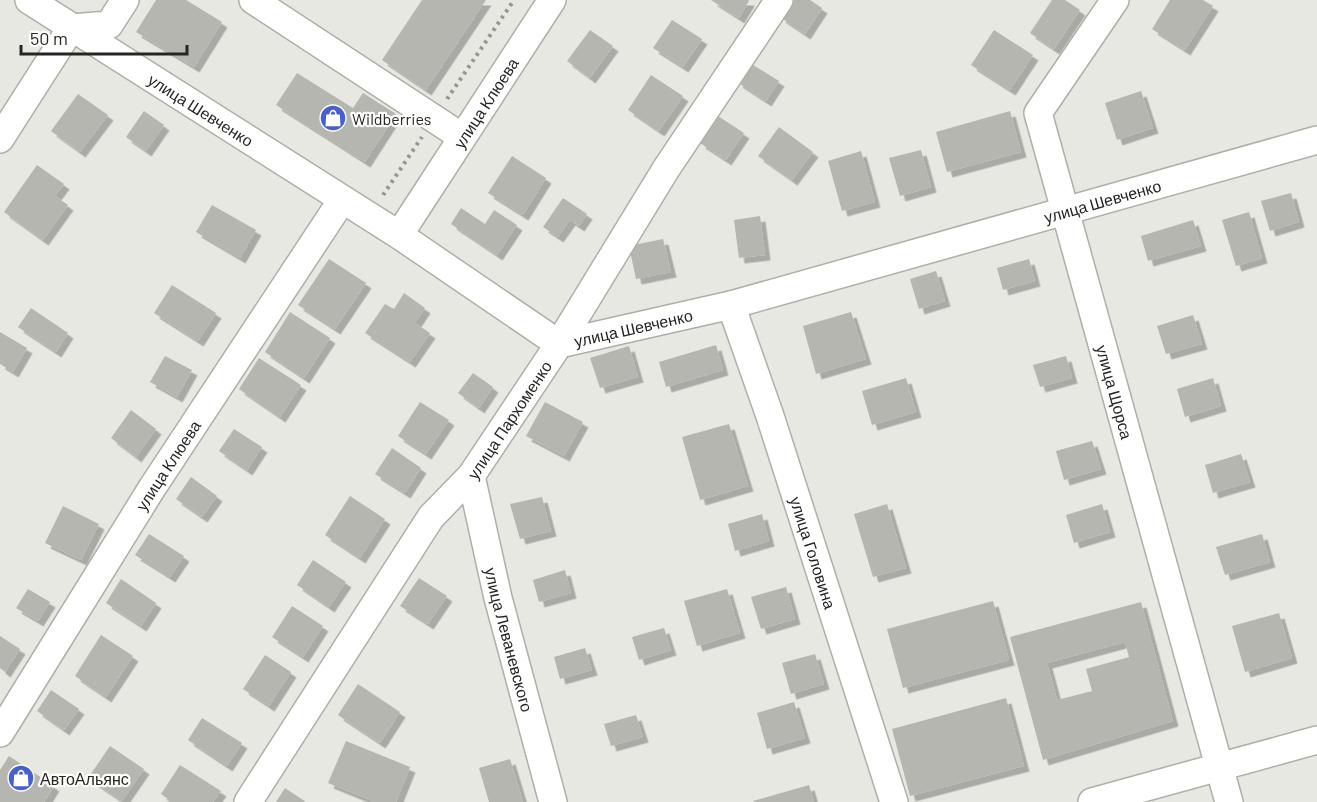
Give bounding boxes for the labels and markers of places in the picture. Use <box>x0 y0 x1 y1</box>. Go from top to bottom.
shop icon: Wildberries <box>318 103 348 133</box>
place label: Wildberries <box>352 109 432 128</box>
shop icon: АвтоАльянс <box>6 763 36 793</box>
place label: АвтоАльянс <box>40 769 129 788</box>

